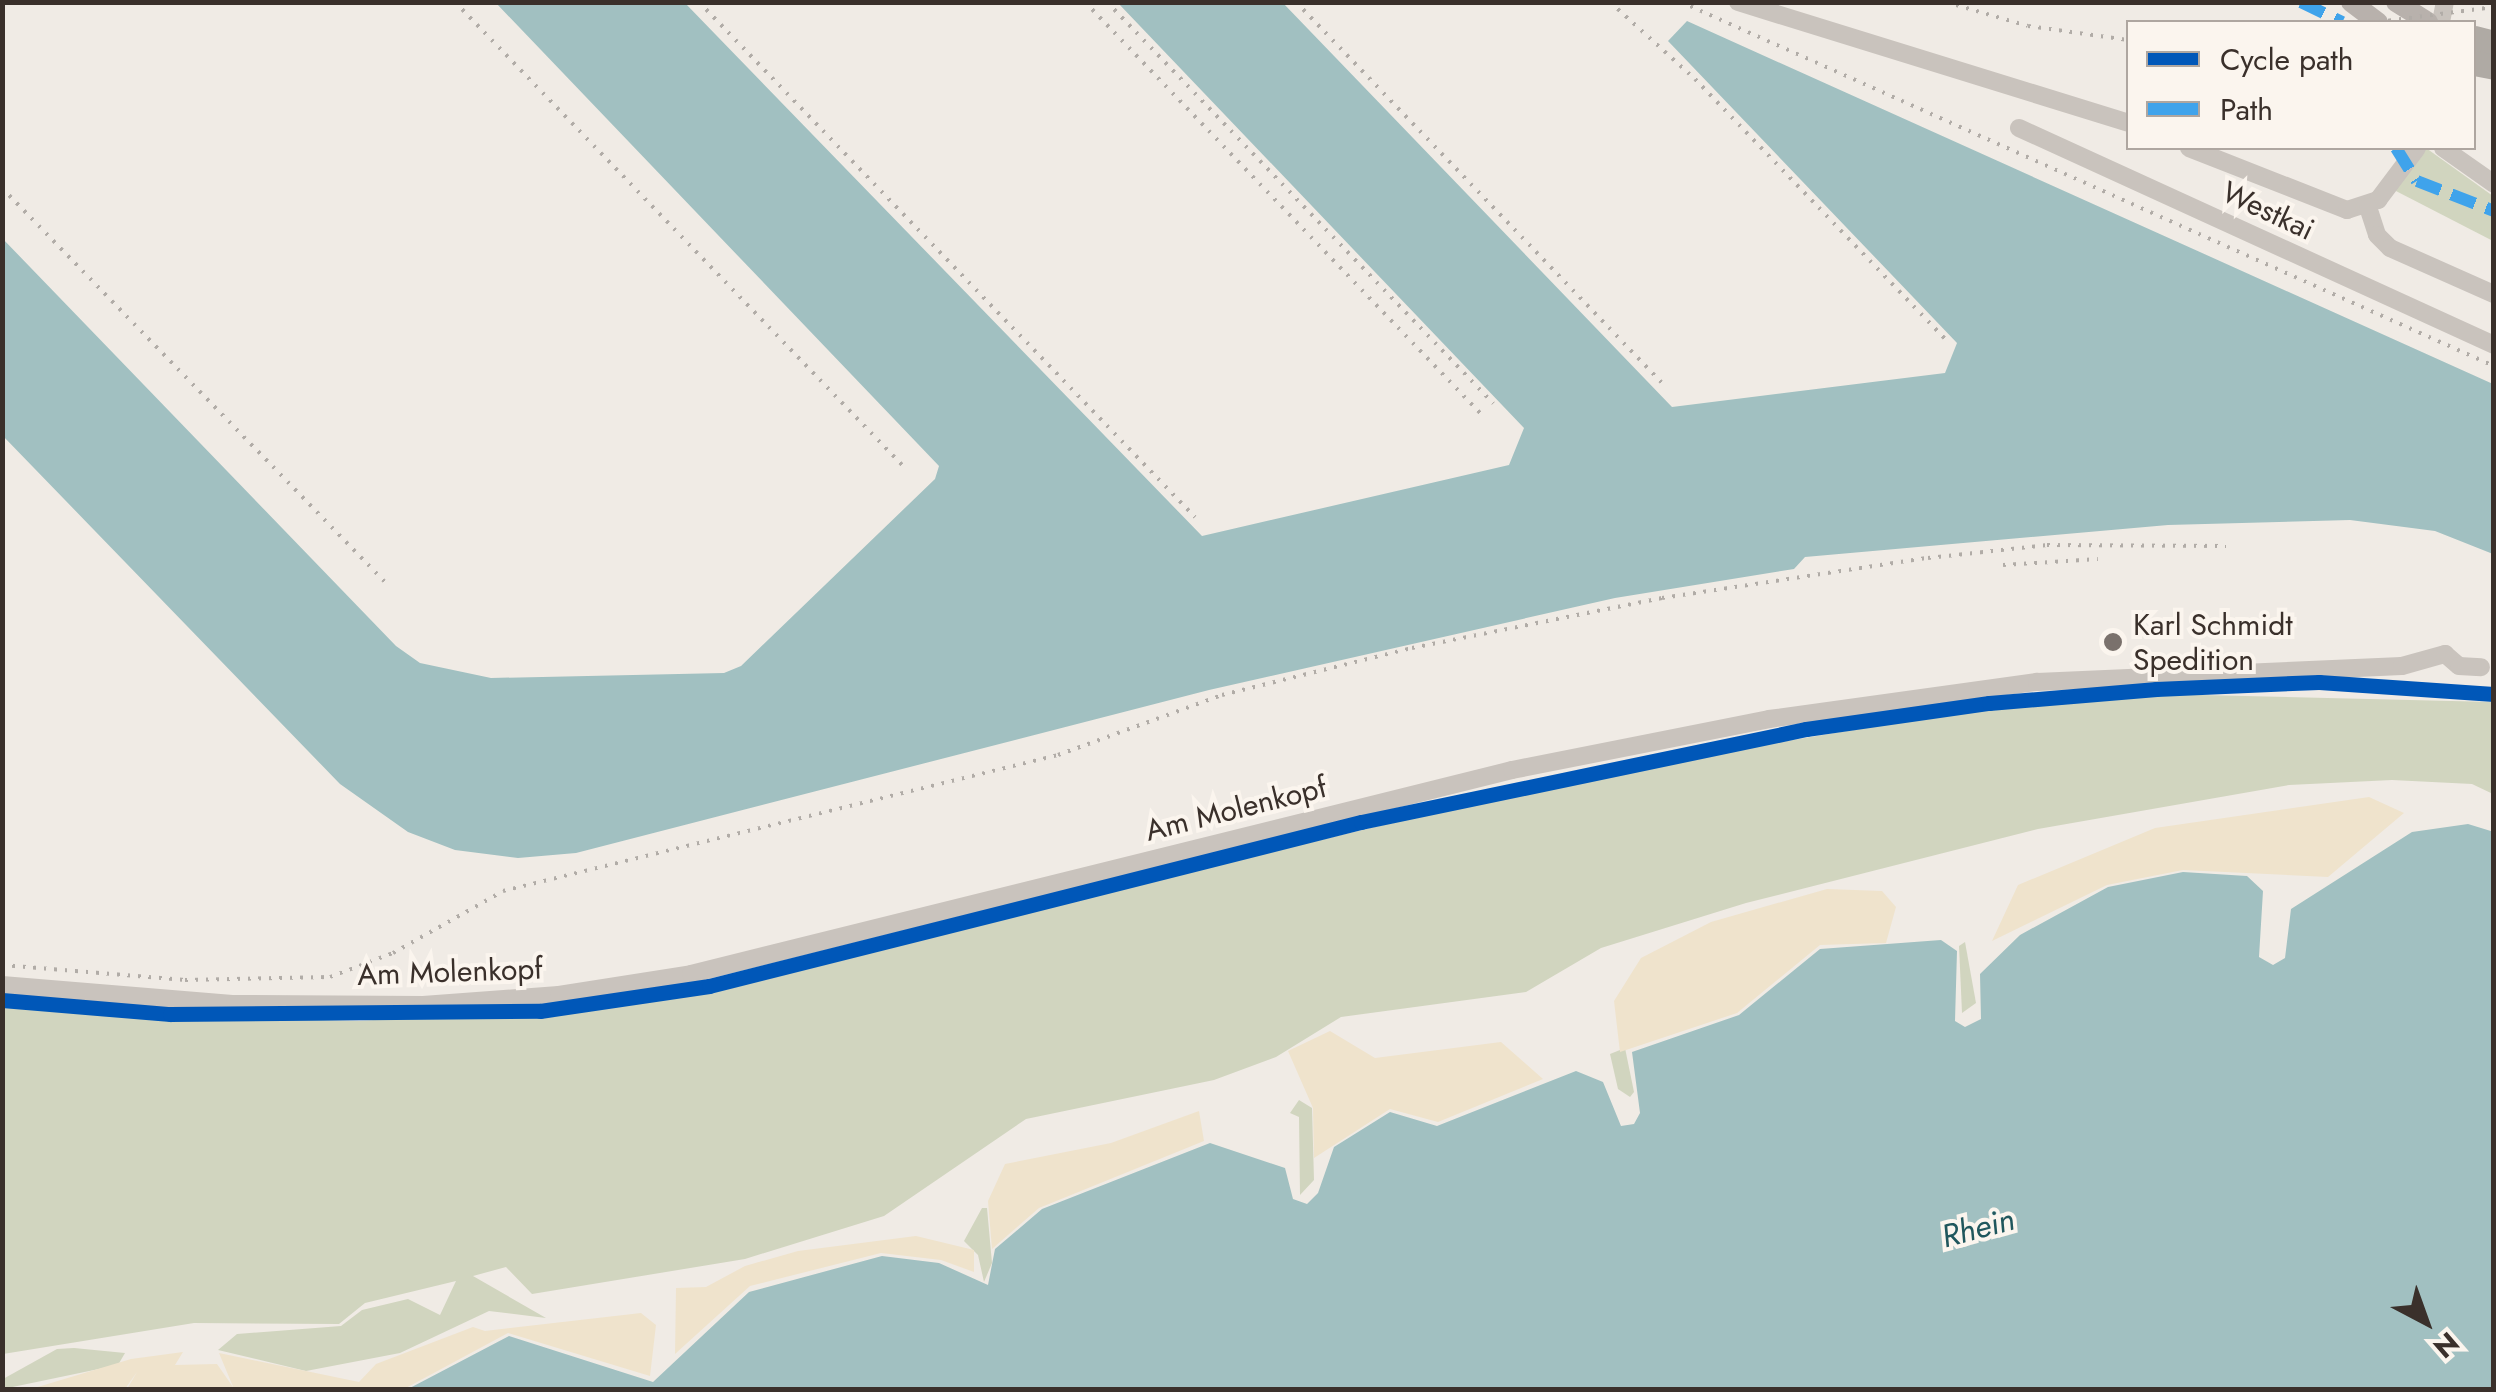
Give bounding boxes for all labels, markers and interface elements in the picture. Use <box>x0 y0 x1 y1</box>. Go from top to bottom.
legend <box>2126 20 2476 150</box>
text: Cycle path <box>2220 38 2353 81</box>
text: Path <box>2220 88 2273 131</box>
street label: Westkai <box>2216 174 2320 248</box>
place label: Karl Schmidt Spedition <box>2133 607 2293 678</box>
marker: Karl Schmidt Spedition <box>2102 631 2124 653</box>
street label: Am Molenkopf <box>1142 769 1330 849</box>
street label: Am Molenkopf <box>357 951 543 993</box>
water label: Rhein <box>1937 1200 2019 1256</box>
north arrow <box>2376 1272 2476 1372</box>
text: N <box>2424 1322 2468 1368</box>

